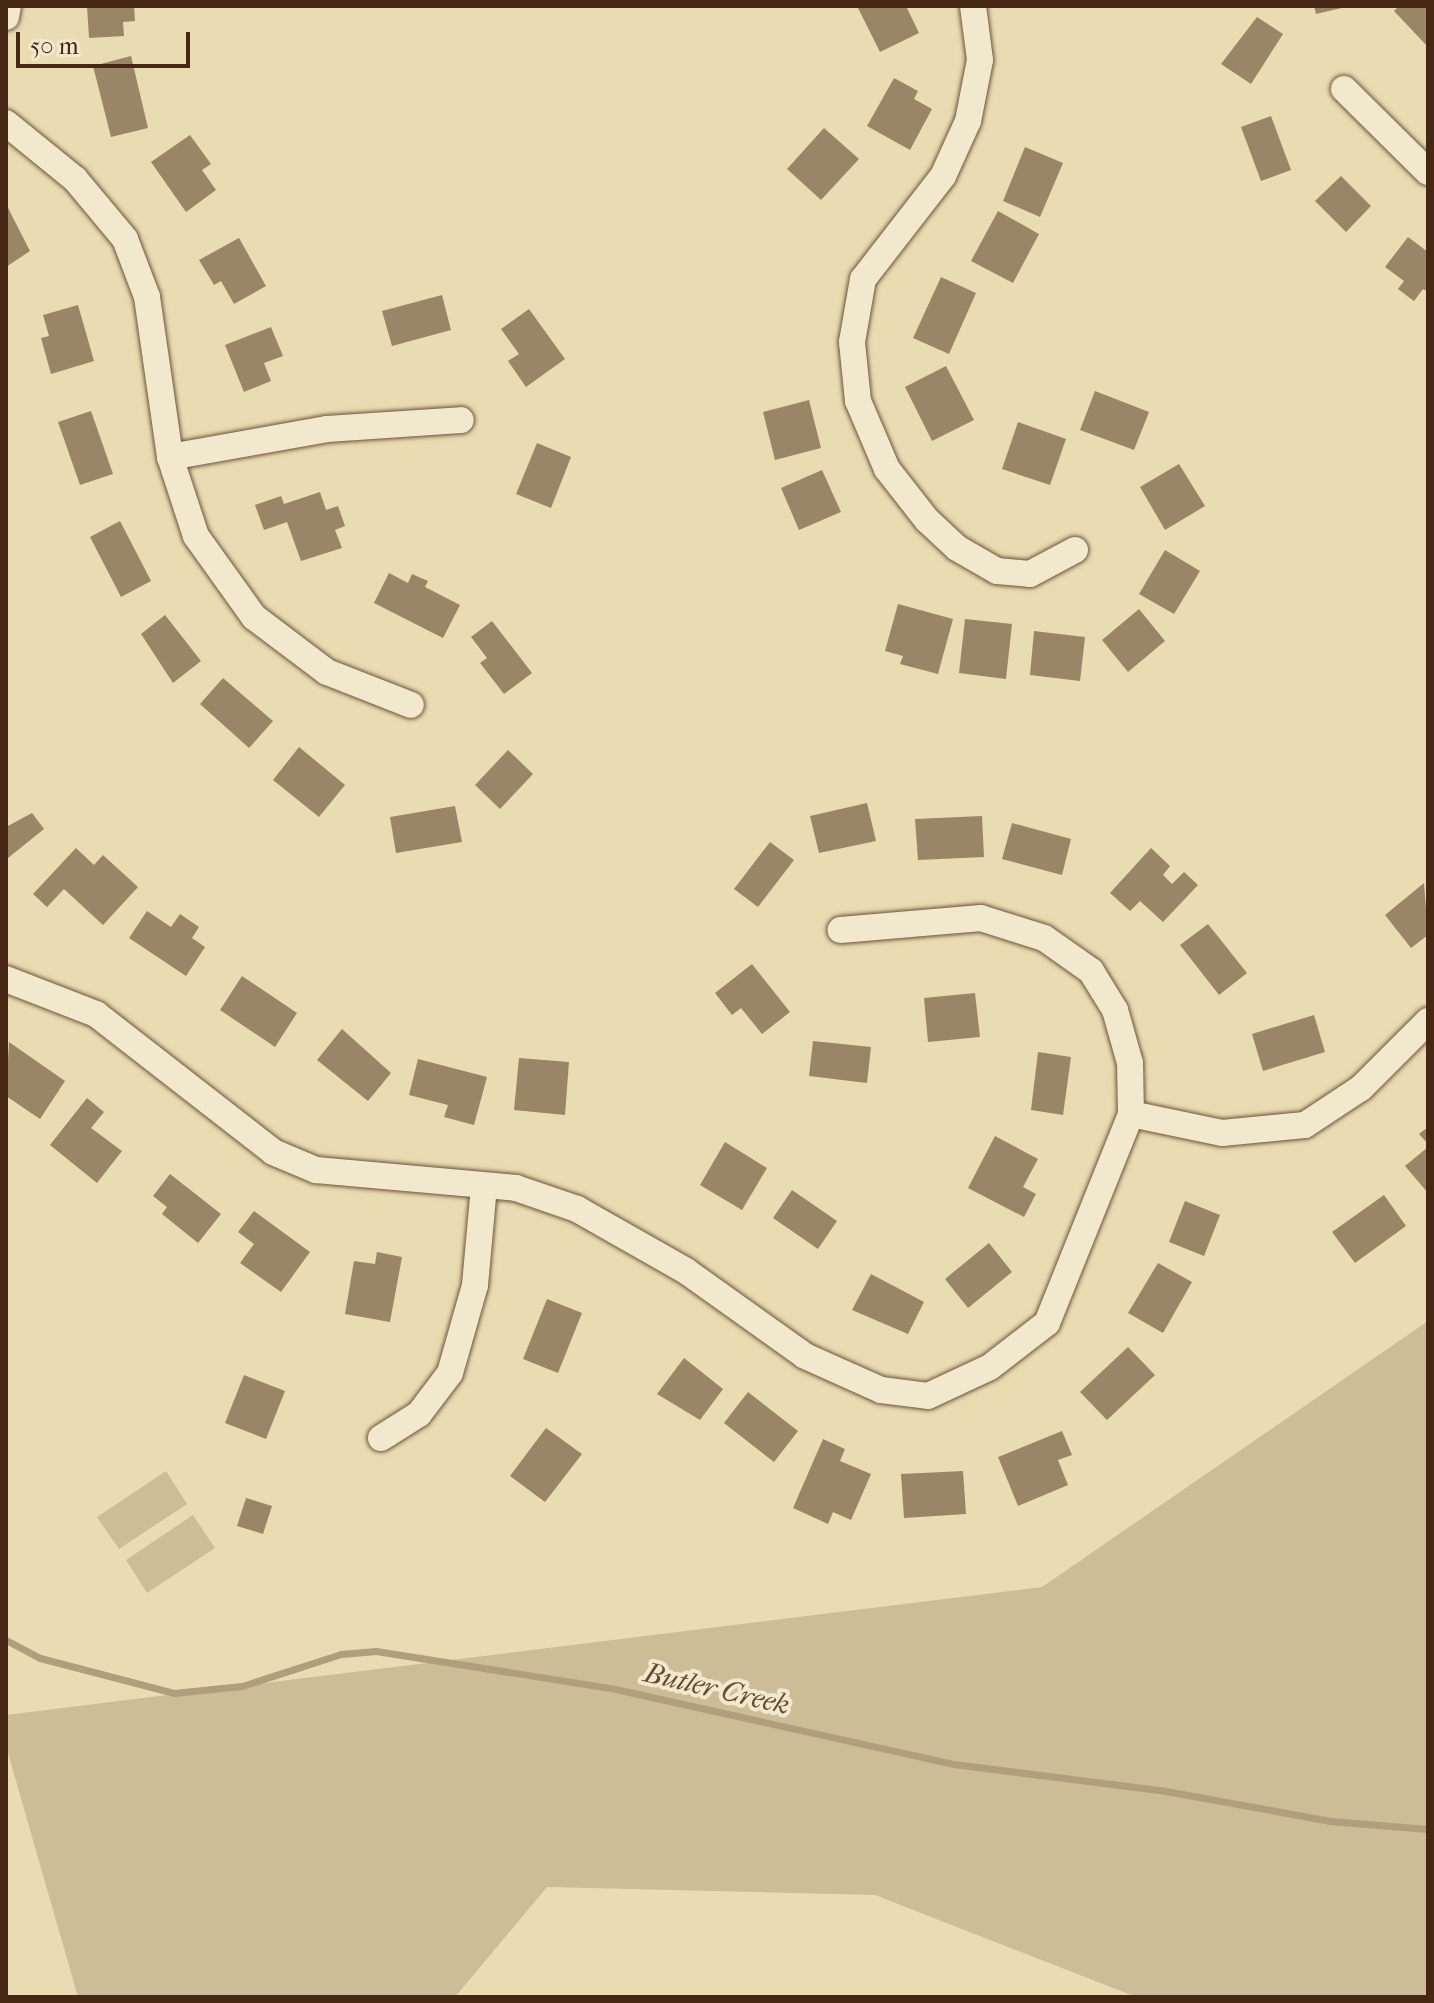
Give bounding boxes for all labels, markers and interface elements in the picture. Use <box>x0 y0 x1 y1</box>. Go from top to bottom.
scale bar <box>20 16 194 66</box>
text: 50 m <box>30 32 79 60</box>
water label: Butler Creek <box>641 1656 793 1722</box>

